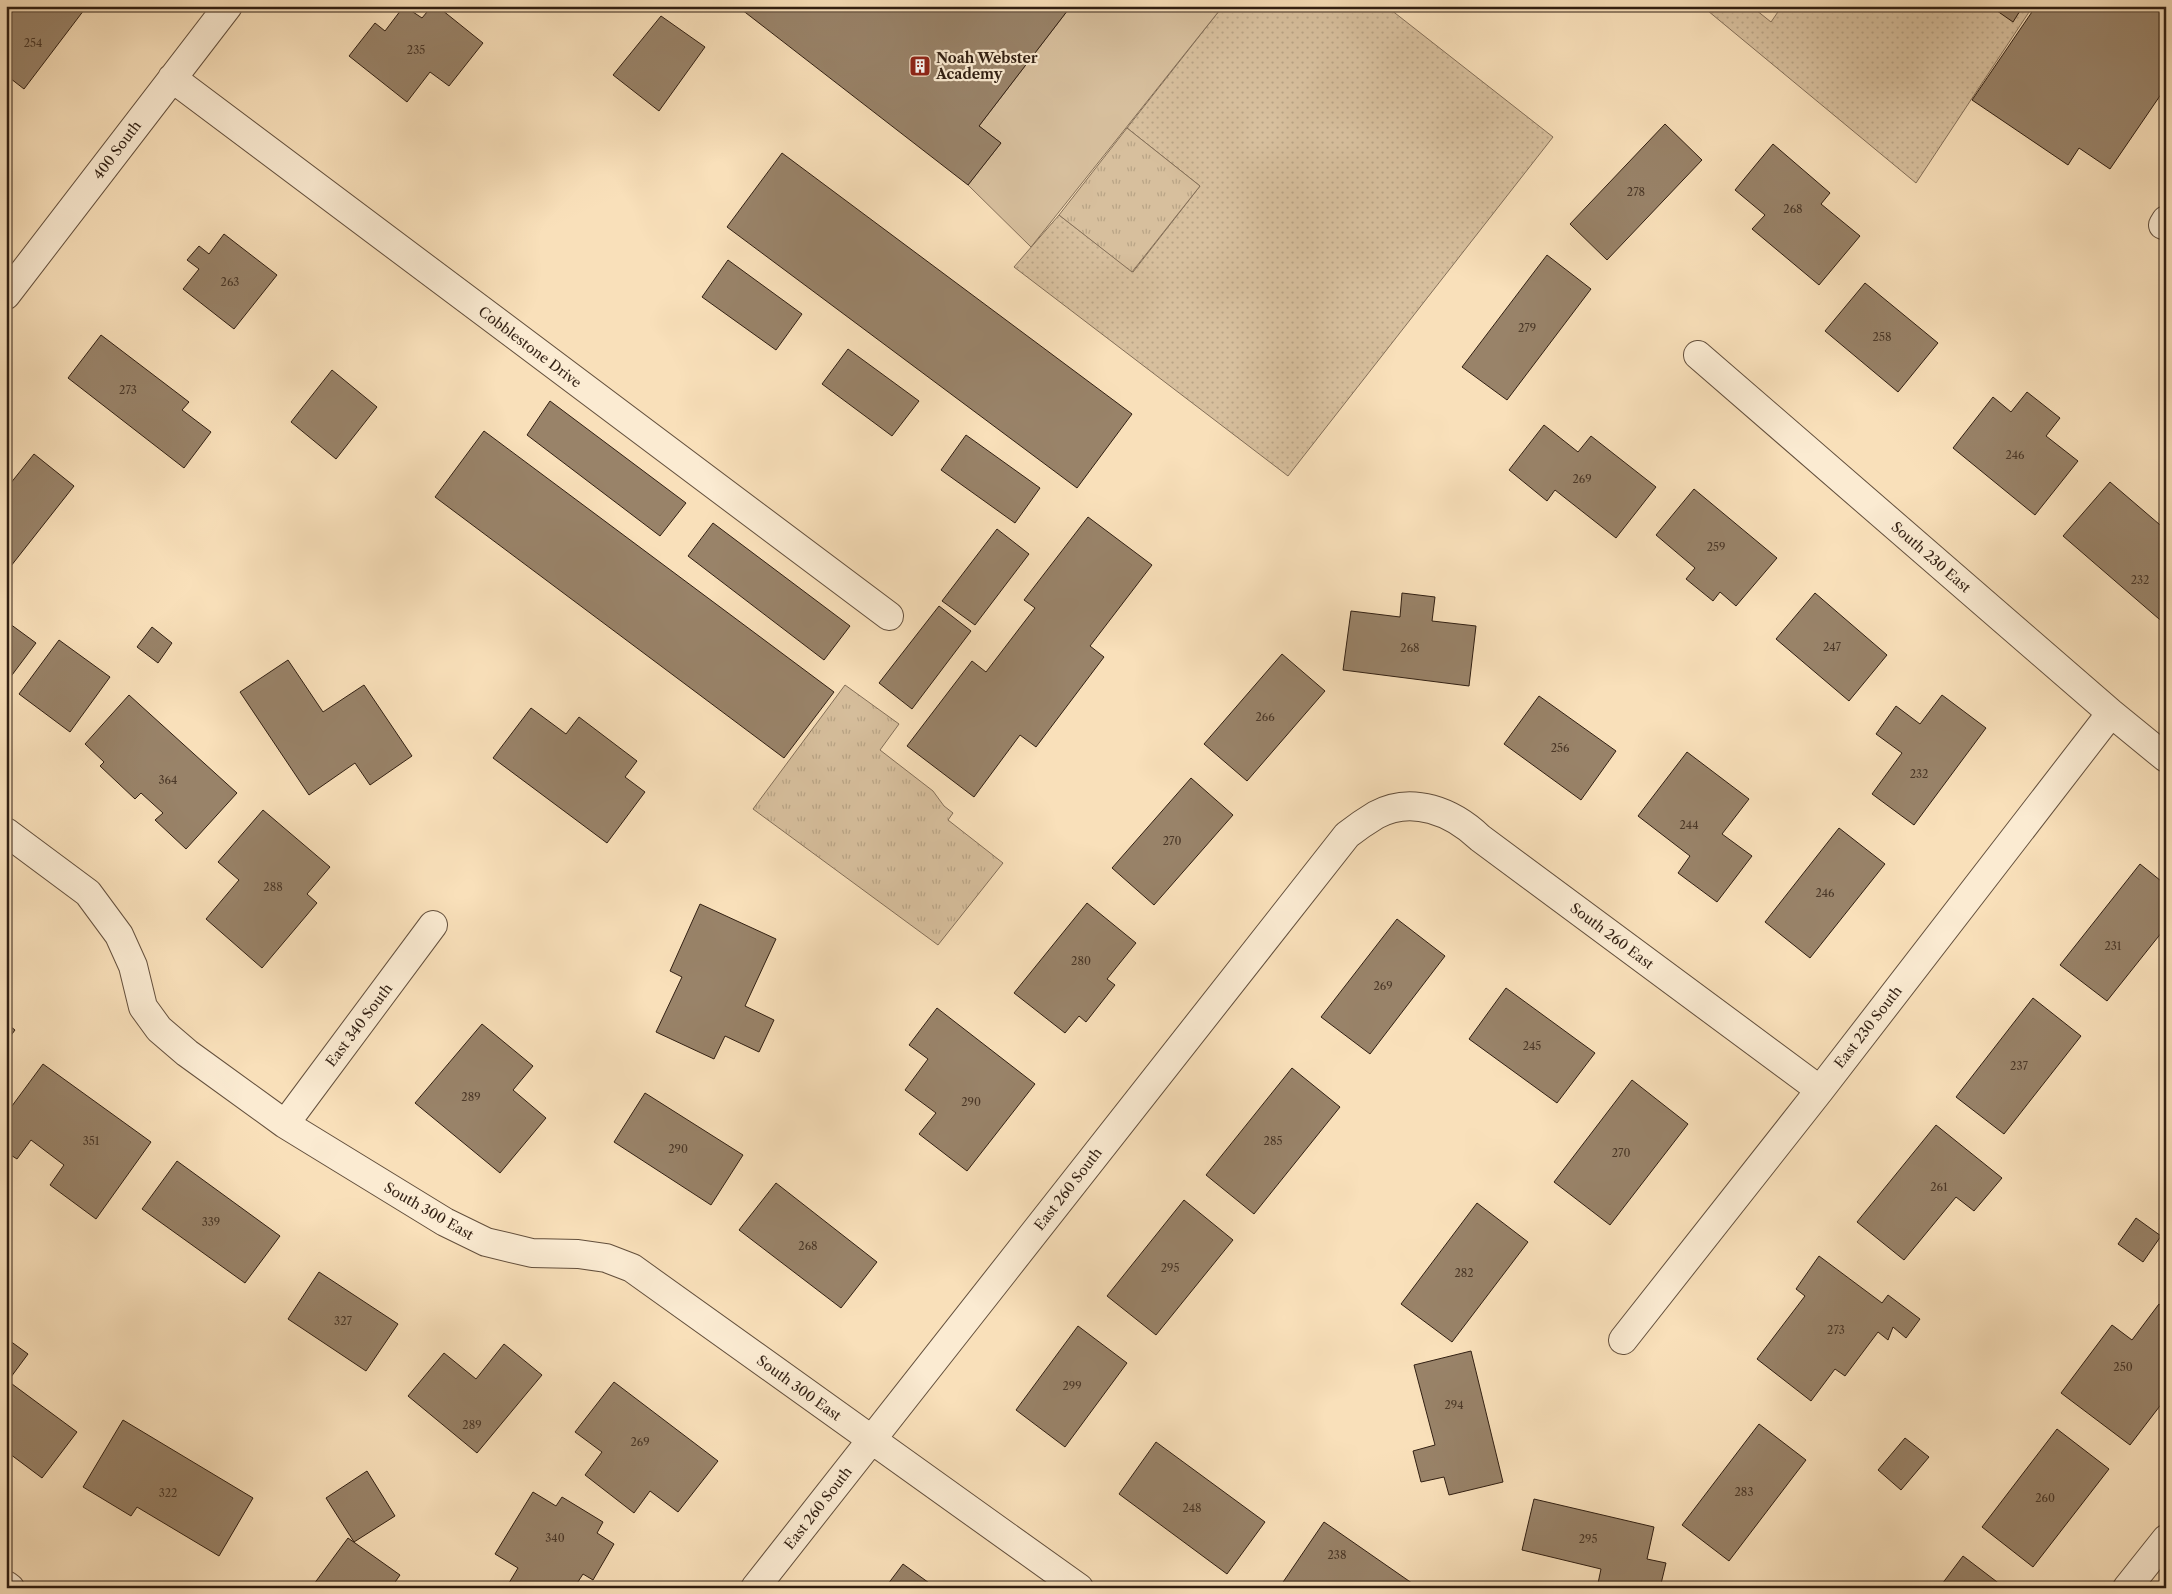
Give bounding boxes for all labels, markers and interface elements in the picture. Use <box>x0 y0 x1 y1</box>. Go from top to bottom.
house number: 254 <box>24 36 42 50</box>
house number: 235 <box>407 43 425 57</box>
place label: Noah Webster Academy <box>935 49 1038 83</box>
building icon: Noah Webster Academy <box>908 54 932 78</box>
street label: 400 South <box>89 117 145 183</box>
house number: 278 <box>1627 185 1645 199</box>
house number: 268 <box>1783 202 1803 216</box>
house number: 263 <box>221 275 239 289</box>
street label: Cobblestone Drive <box>475 302 585 392</box>
house number: 279 <box>1518 321 1536 335</box>
house number: 258 <box>1873 330 1891 344</box>
house number: 273 <box>119 383 137 397</box>
house number: 246 <box>2005 448 2025 462</box>
house number: 269 <box>1572 472 1592 486</box>
street label: South 230 East <box>1888 518 1974 596</box>
house number: 259 <box>1707 540 1725 554</box>
house number: 232 <box>2131 573 2149 587</box>
house number: 247 <box>1823 640 1842 654</box>
house number: 268 <box>1400 641 1420 655</box>
house number: 266 <box>1255 710 1275 724</box>
house number: 256 <box>1551 741 1570 755</box>
house number: 232 <box>1910 767 1928 781</box>
house number: 364 <box>159 773 177 787</box>
house number: 244 <box>1679 818 1699 832</box>
house number: 270 <box>1163 834 1181 848</box>
house number: 288 <box>263 880 283 894</box>
house number: 246 <box>1815 886 1835 900</box>
street label: South 260 East <box>1567 899 1657 973</box>
house number: 231 <box>2104 939 2122 953</box>
house number: 280 <box>1071 954 1091 968</box>
house number: 269 <box>1373 979 1393 993</box>
street label: East 340 South <box>322 980 396 1070</box>
street label: East 230 South <box>1830 982 1906 1072</box>
house number: 245 <box>1523 1039 1541 1053</box>
house number: 237 <box>2010 1059 2028 1073</box>
house number: 289 <box>461 1090 481 1104</box>
house number: 290 <box>961 1095 981 1109</box>
house number: 351 <box>83 1134 100 1148</box>
house number: 285 <box>1264 1134 1282 1148</box>
house number: 290 <box>668 1142 688 1156</box>
street label: East 260 South <box>1030 1144 1106 1234</box>
house number: 270 <box>1612 1146 1630 1160</box>
street label: South 300 East <box>381 1178 477 1244</box>
house number: 261 <box>1930 1180 1948 1194</box>
house number: 339 <box>202 1215 220 1229</box>
house number: 268 <box>798 1239 818 1253</box>
house number: 295 <box>1161 1261 1179 1275</box>
house number: 282 <box>1454 1266 1474 1280</box>
house number: 327 <box>334 1314 352 1328</box>
house number: 273 <box>1827 1323 1845 1337</box>
street label: South 300 East <box>753 1351 845 1425</box>
house number: 250 <box>2113 1360 2133 1374</box>
house number: 299 <box>1062 1379 1082 1393</box>
house number: 294 <box>1444 1398 1464 1412</box>
house number: 289 <box>462 1418 482 1432</box>
house number: 269 <box>630 1435 650 1449</box>
street label: East 260 South <box>780 1463 856 1553</box>
house number: 283 <box>1735 1485 1753 1499</box>
house number: 322 <box>159 1486 177 1500</box>
house number: 260 <box>2035 1491 2055 1505</box>
house number: 248 <box>1182 1501 1202 1515</box>
house number: 340 <box>545 1531 565 1545</box>
house number: 295 <box>1579 1532 1597 1546</box>
house number: 238 <box>1328 1548 1346 1562</box>

